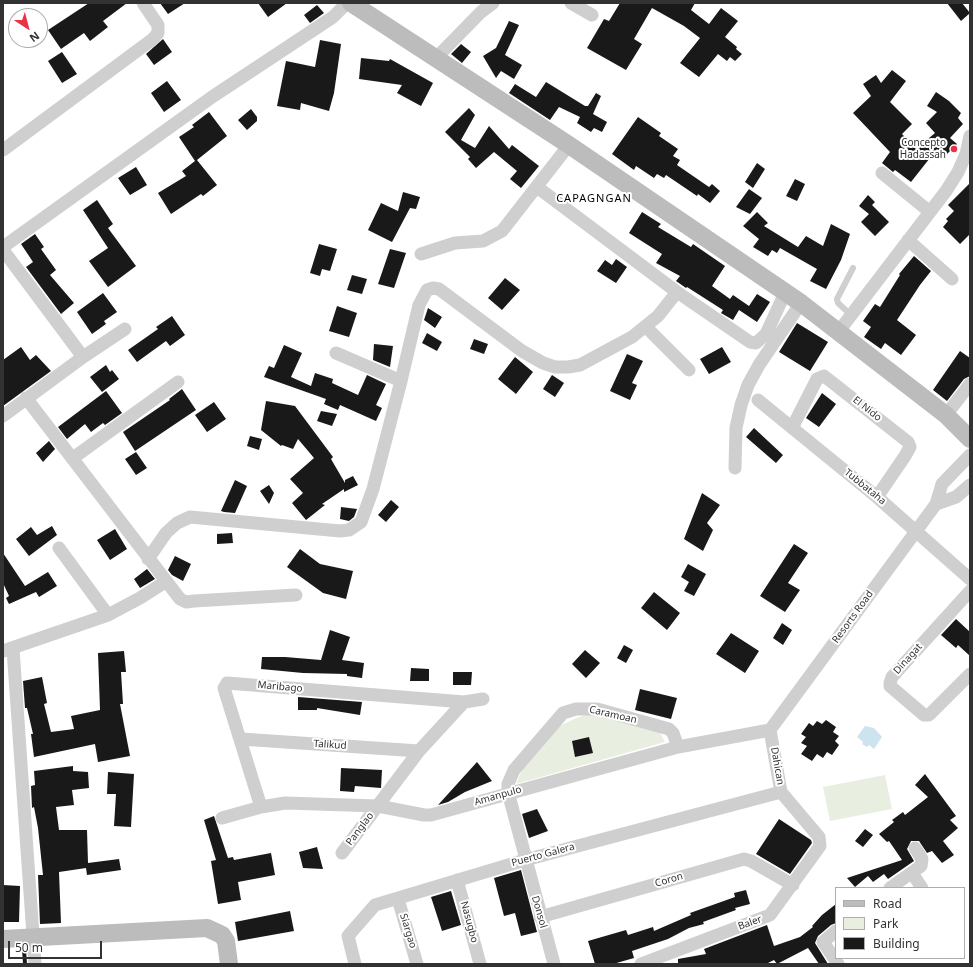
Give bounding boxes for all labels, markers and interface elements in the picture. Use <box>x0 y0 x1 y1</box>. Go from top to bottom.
north arrow <box>8 8 48 48</box>
text: N <box>27 29 43 46</box>
place label: Concepto Hadassah <box>900 137 946 160</box>
marker: Concepto Hadassah <box>949 144 959 154</box>
district label: CAPAGNGAN <box>556 192 632 206</box>
street label: El Nido <box>850 394 884 424</box>
street label: Tubbataha <box>842 467 888 507</box>
street label: Resorts Road <box>830 588 876 646</box>
street label: Dinagat <box>891 641 925 677</box>
street label: Maribago <box>257 679 303 695</box>
street label: Caramoan <box>588 704 638 726</box>
street label: Talikud <box>313 738 347 752</box>
street label: Dahican <box>768 746 786 786</box>
street label: Amanpulo <box>473 784 523 808</box>
street label: Panglao <box>344 810 376 848</box>
street label: Puerto Galera <box>510 841 576 869</box>
street label: Coron <box>654 870 684 890</box>
legend <box>835 887 965 959</box>
street label: Donsol <box>529 895 549 929</box>
text: Road <box>873 895 902 912</box>
street label: Nasugbo <box>458 900 480 944</box>
street label: Siargao <box>397 912 419 950</box>
street label: Baler <box>736 913 764 933</box>
text: Park <box>873 915 898 932</box>
scale bar <box>10 933 104 959</box>
text: Building <box>873 935 920 952</box>
text: 50 m <box>15 939 43 956</box>

